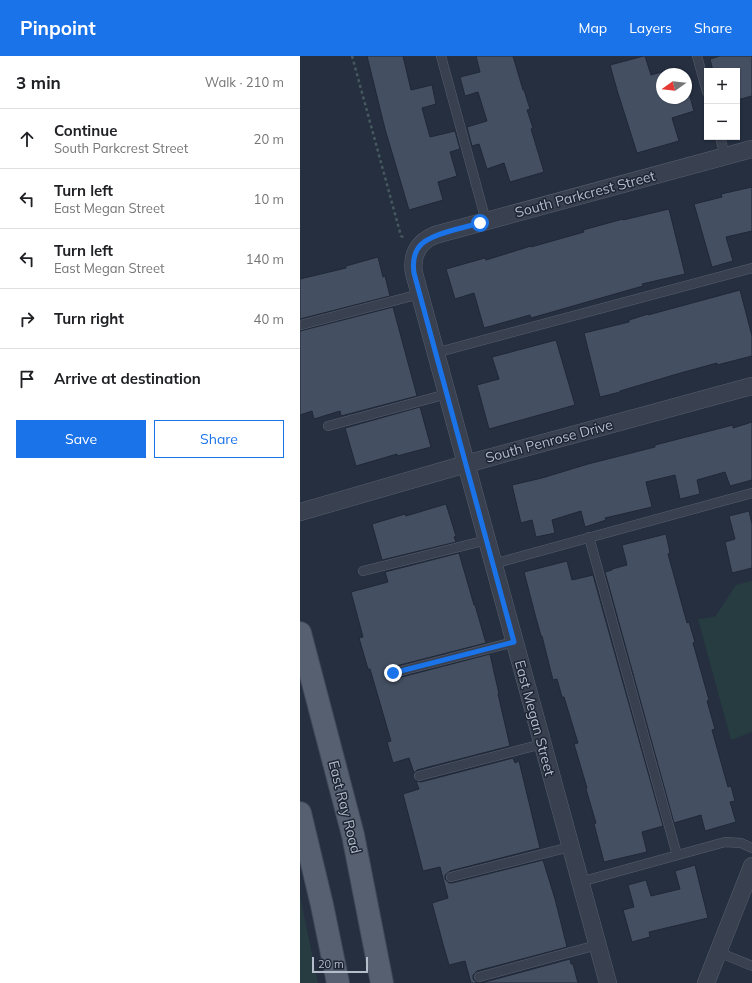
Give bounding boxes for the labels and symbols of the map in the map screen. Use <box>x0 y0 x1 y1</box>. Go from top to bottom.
north arrow <box>656 68 692 104</box>
street label: South Parkcrest Street <box>513 167 657 221</box>
route start <box>471 214 489 232</box>
street label: South Penrose Drive <box>483 415 615 467</box>
street label: East Megan Street <box>511 658 559 778</box>
route end <box>384 664 402 682</box>
street label: East Ray Road <box>325 759 365 855</box>
scale bar <box>312 955 368 974</box>

